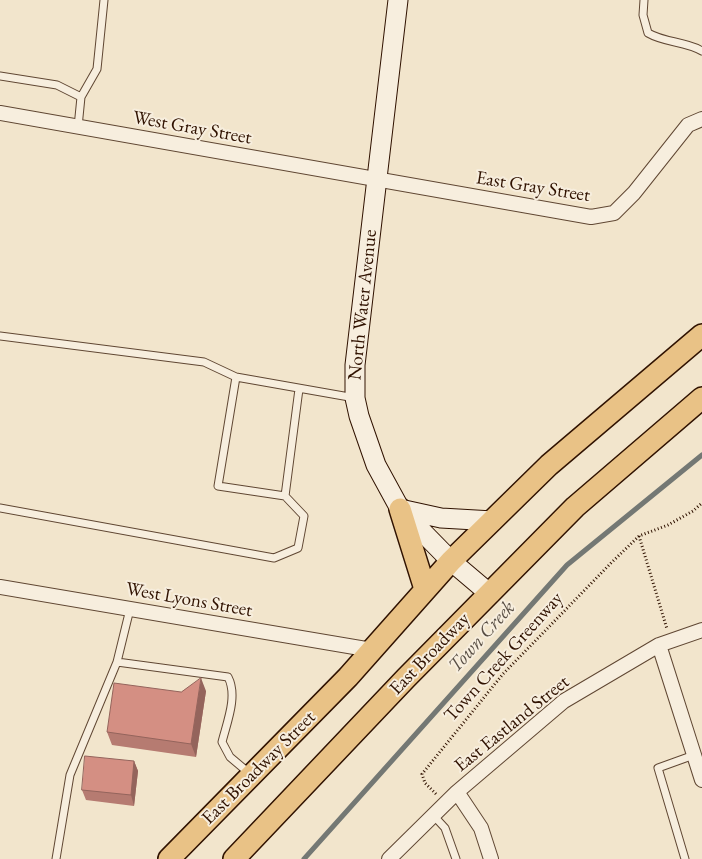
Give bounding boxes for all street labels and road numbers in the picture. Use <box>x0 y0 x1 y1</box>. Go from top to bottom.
street label: West Gray Street <box>131 106 253 150</box>
street label: East Gray Street <box>474 167 592 207</box>
street label: North Water Avenue <box>344 228 382 382</box>
street label: West Lyons Street <box>124 578 254 622</box>
street label: Town Creek Greenway <box>440 587 568 727</box>
street label: East Broadway <box>385 608 475 700</box>
street label: East Eastland Street <box>450 671 574 777</box>
street label: East Broadway Street <box>197 706 321 830</box>

